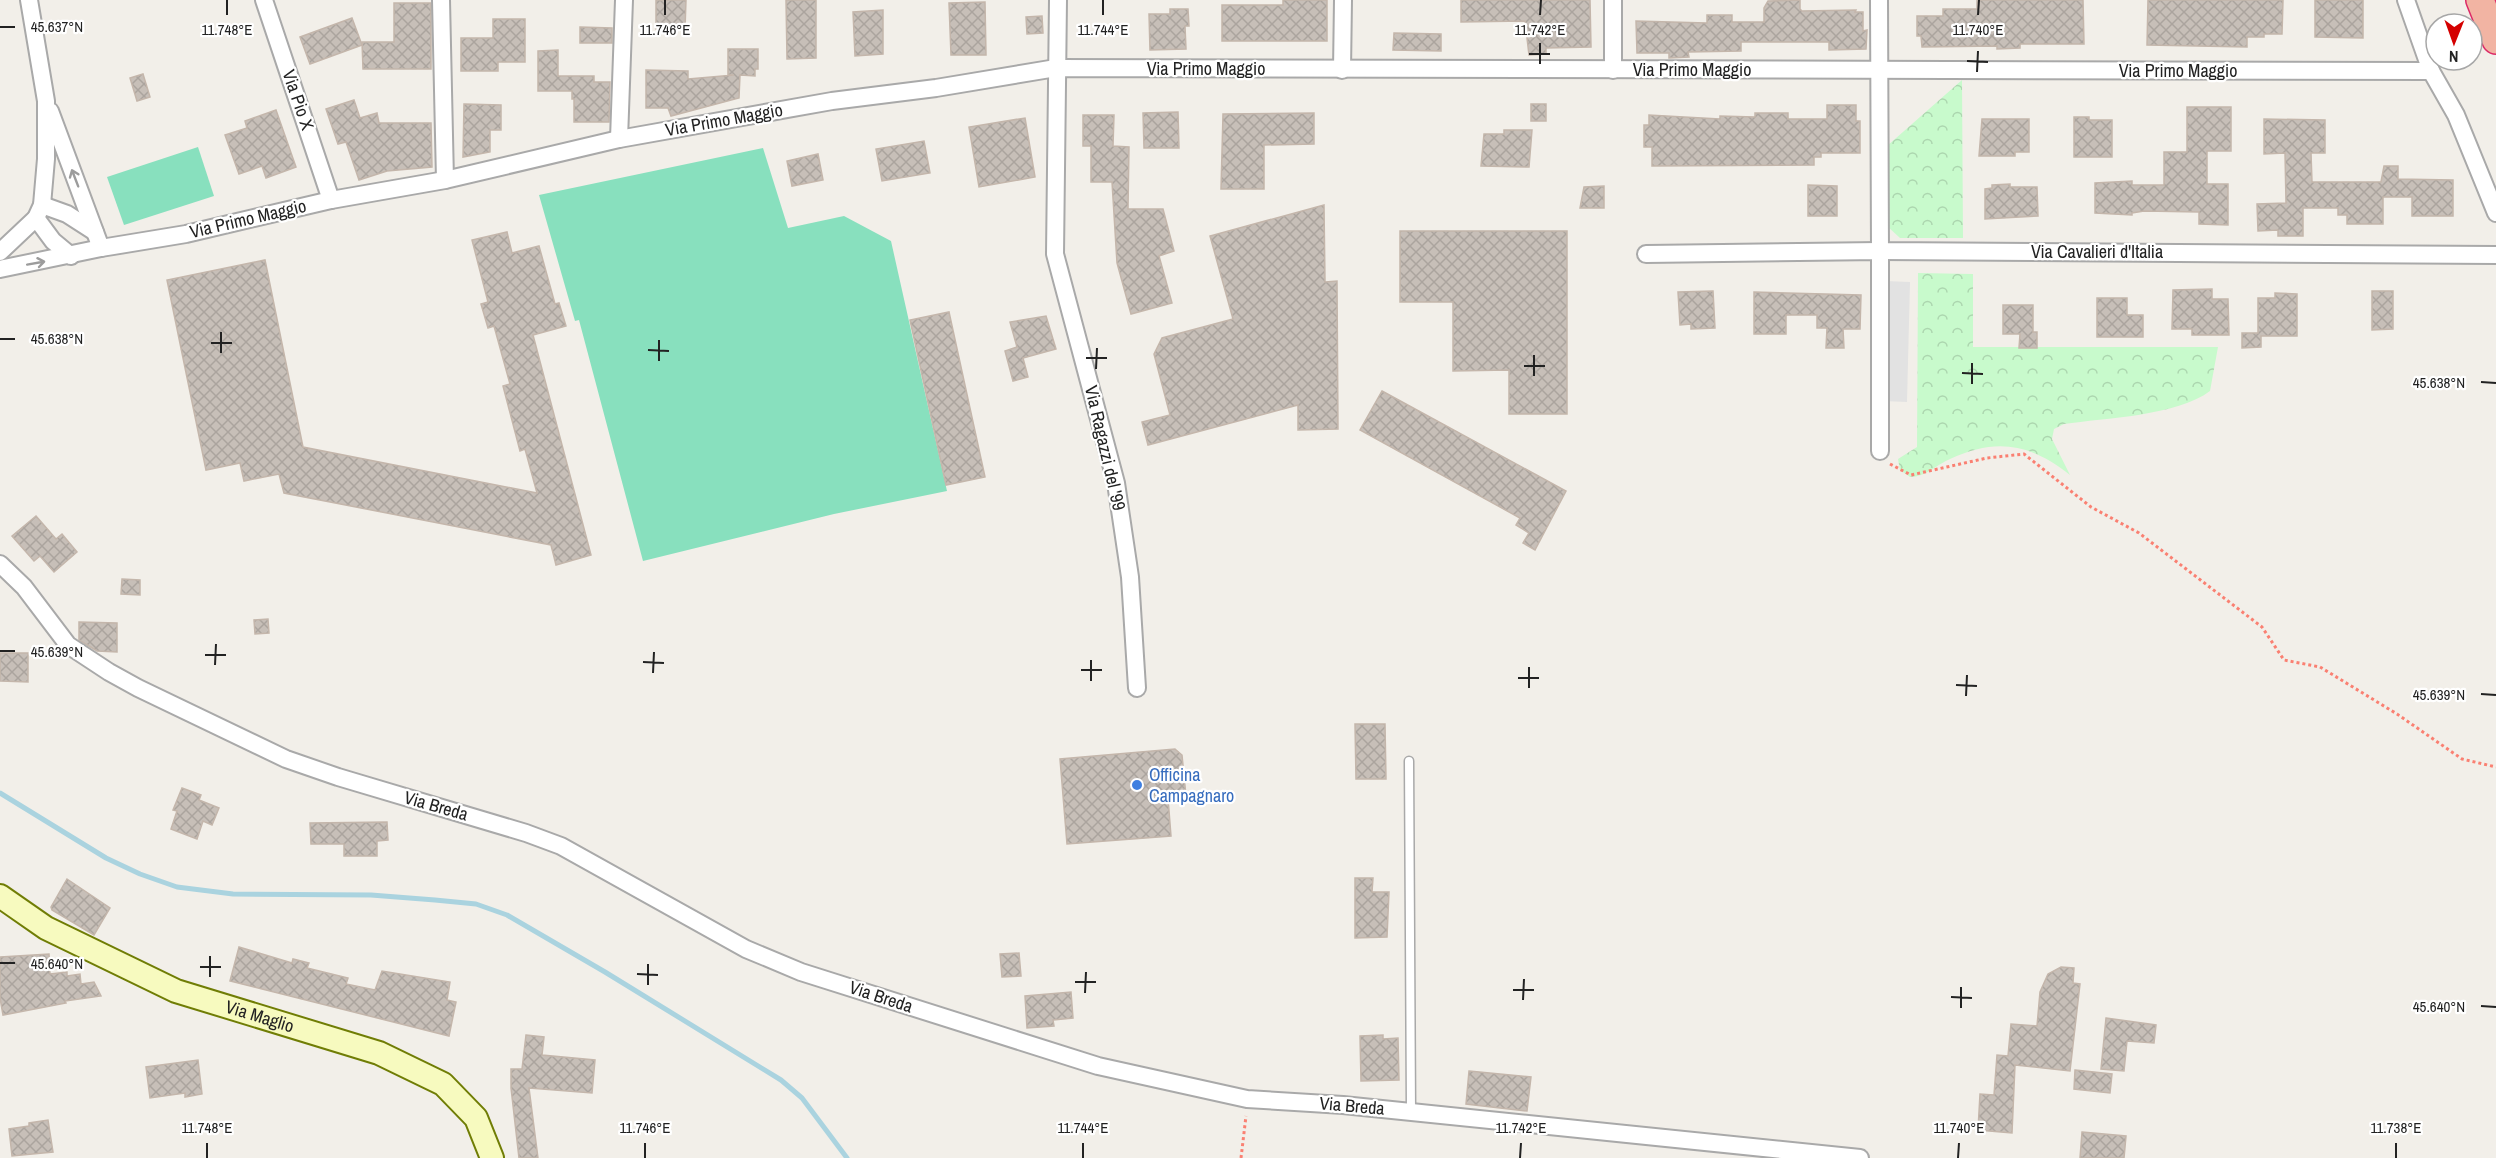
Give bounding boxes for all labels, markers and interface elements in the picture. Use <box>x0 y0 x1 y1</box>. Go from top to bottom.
north arrow <box>2424 12 2484 72</box>
text: 45.637°N <box>31 16 83 37</box>
text: 11.748°E <box>202 19 252 40</box>
text: 11.746°E <box>640 19 690 40</box>
text: 11.744°E <box>1078 19 1128 40</box>
text: 11.742°E <box>1515 19 1565 40</box>
text: 11.740°E <box>1953 19 2003 40</box>
text: N <box>2449 46 2459 68</box>
street label: Via Primo Maggio <box>1147 56 1265 81</box>
street label: Via Primo Maggio <box>1633 57 1751 82</box>
street label: Via Primo Maggio <box>2119 58 2237 83</box>
street label: Via Pio X <box>277 66 320 133</box>
street label: Via Primo Maggio <box>663 97 785 142</box>
one-way arrow <box>68 169 79 188</box>
street label: Via Primo Maggio <box>187 193 309 244</box>
street label: Via Cavalieri d'Italia <box>2031 239 2163 264</box>
one-way arrow <box>25 257 45 268</box>
text: 45.638°N <box>31 328 83 349</box>
text: 45.638°N <box>2413 372 2465 393</box>
street label: Via Ragazzi del '99 <box>1079 383 1132 513</box>
text: 45.639°N <box>31 641 83 662</box>
text: 45.639°N <box>2413 684 2465 705</box>
place label: Officina Campagnaro <box>1149 762 1234 808</box>
marker: Officina Campagnaro <box>1130 778 1144 792</box>
street label: Via Breda <box>401 784 471 827</box>
text: 45.640°N <box>31 953 83 974</box>
street label: Via Breda <box>846 975 916 1019</box>
street label: Via Maglio <box>223 994 297 1038</box>
text: 45.640°N <box>2413 996 2465 1017</box>
street label: Via Breda <box>1318 1090 1386 1121</box>
text: 11.748°E <box>182 1117 232 1138</box>
text: 11.746°E <box>620 1117 670 1138</box>
text: 11.744°E <box>1058 1117 1108 1138</box>
text: 11.742°E <box>1496 1117 1546 1138</box>
text: 11.740°E <box>1934 1117 1984 1138</box>
text: 11.738°E <box>2371 1117 2421 1138</box>

